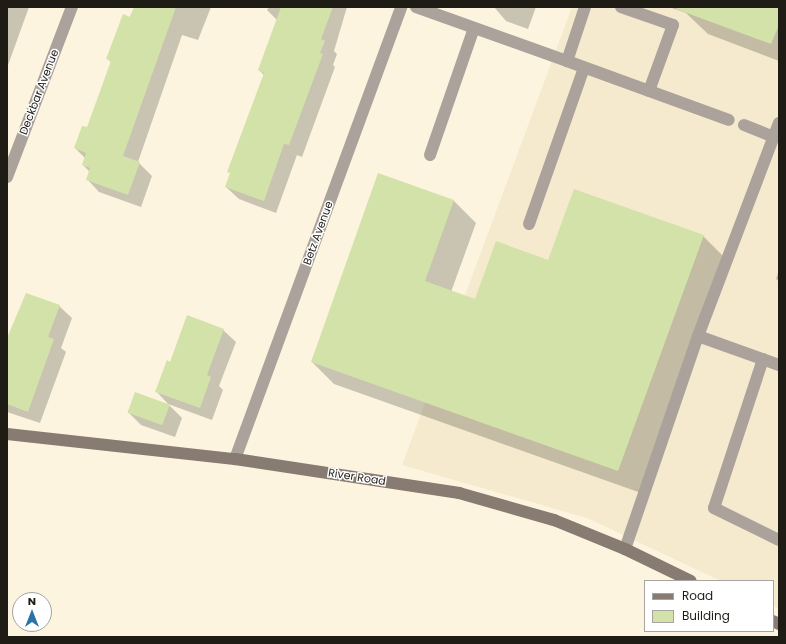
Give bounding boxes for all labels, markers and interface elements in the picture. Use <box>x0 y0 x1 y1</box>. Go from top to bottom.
street label: Deckbar Avenue <box>17 48 61 136</box>
street label: Betz Avenue <box>300 199 336 267</box>
street label: River Road <box>327 466 387 488</box>
legend <box>644 580 774 632</box>
text: Road <box>682 587 713 604</box>
north arrow <box>12 592 52 632</box>
text: N <box>28 593 36 609</box>
text: Building <box>682 607 730 624</box>

